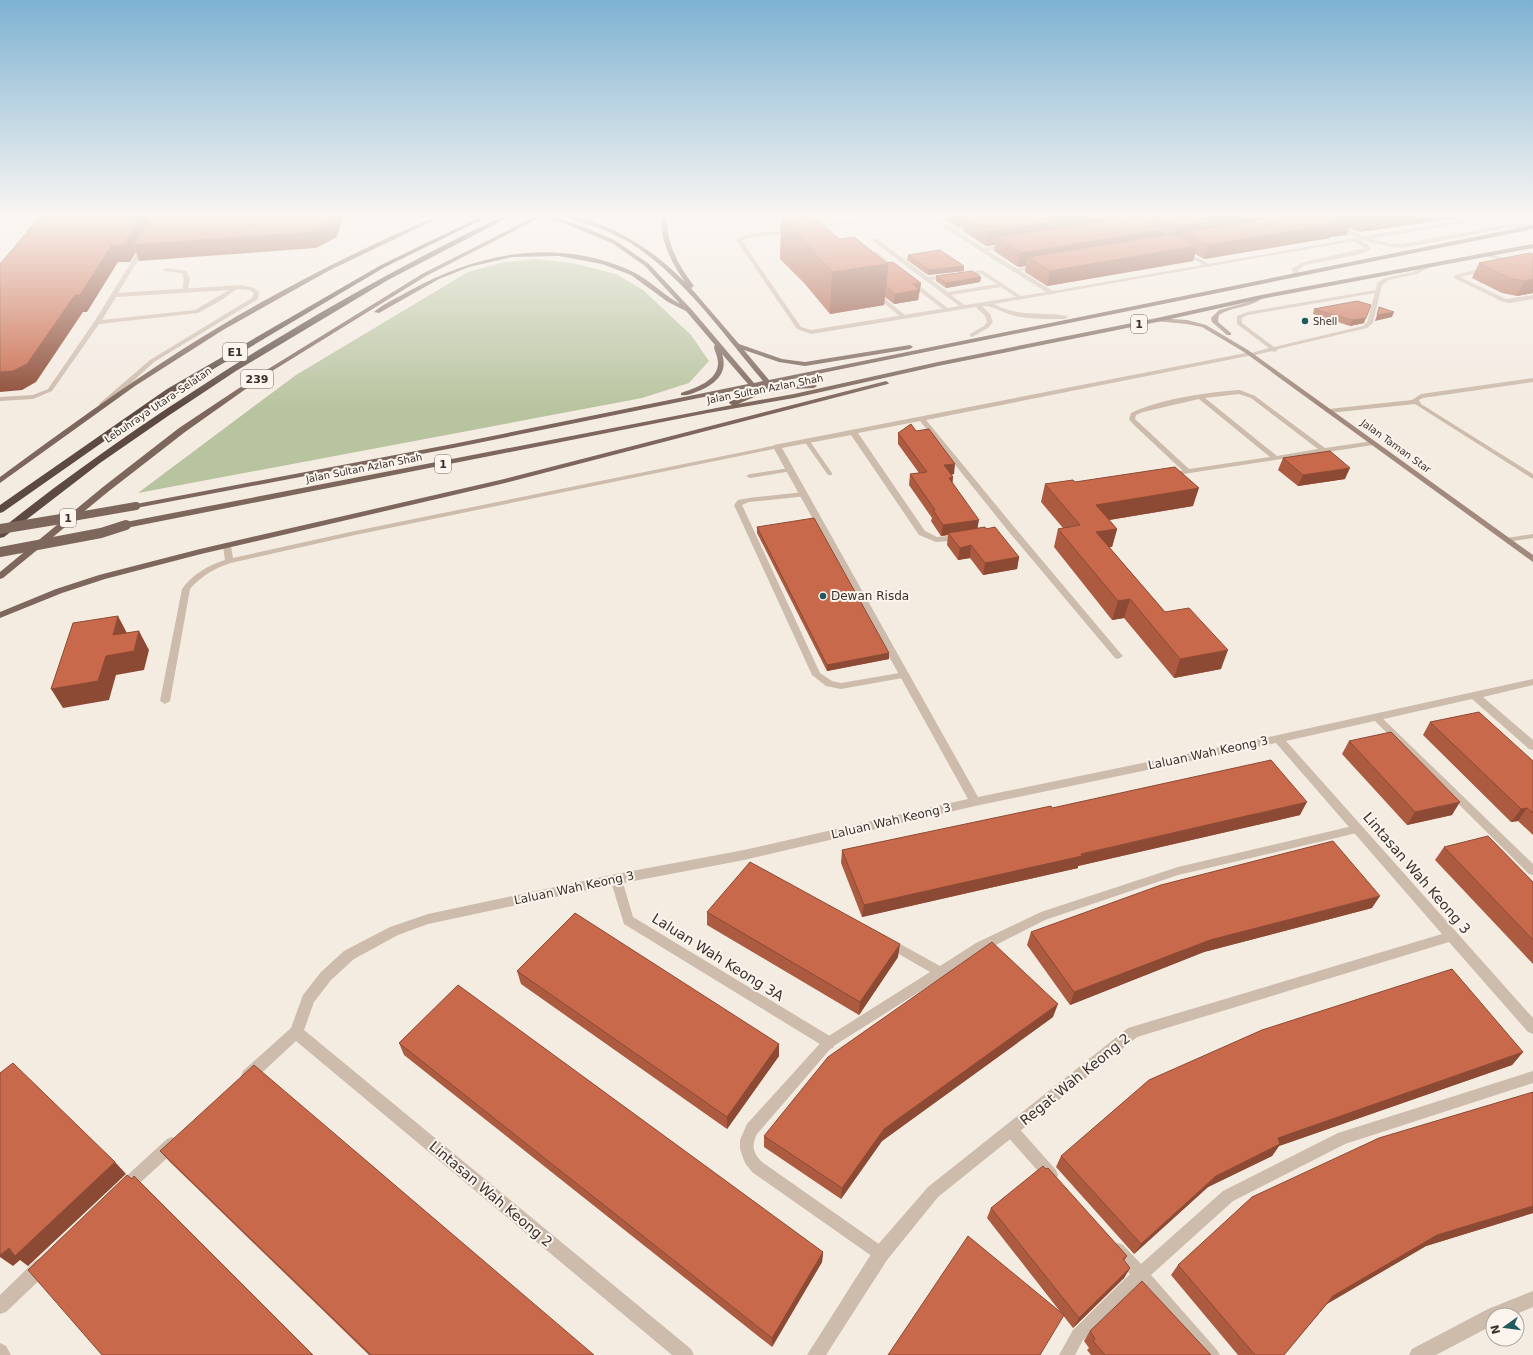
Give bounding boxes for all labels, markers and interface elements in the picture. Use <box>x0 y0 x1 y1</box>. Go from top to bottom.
road number: 1 <box>1131 315 1147 333</box>
marker: Shell <box>1300 316 1310 326</box>
place label: Shell <box>1313 316 1337 327</box>
road number: E1 <box>223 343 247 361</box>
street label: Lebuhraya Utara–Selatan <box>103 365 213 445</box>
road number: 239 <box>241 370 273 388</box>
street label: Jalan Sultan Azlan Shah <box>705 372 824 406</box>
street label: Jalan Taman Star <box>1358 416 1434 476</box>
street label: Jalan Sultan Azlan Shah <box>304 451 423 485</box>
road number: 1 <box>435 455 451 473</box>
road number: 1 <box>60 509 76 527</box>
place label: Dewan Risda <box>831 589 909 603</box>
marker: Dewan Risda <box>818 591 828 601</box>
street label: Laluan Wah Keong 3 <box>1147 733 1269 773</box>
street label: Laluan Wah Keong 3 <box>830 800 952 842</box>
street label: Lintasan Wah Keong 3 <box>1360 809 1474 937</box>
street label: Laluan Wah Keong 3 <box>513 868 635 908</box>
street label: Laluan Wah Keong 3A <box>649 910 787 1004</box>
street label: Regat Wah Keong 2 <box>1017 1030 1133 1128</box>
street label: Lintasan Wah Keong 2 <box>426 1138 556 1250</box>
north arrow <box>1485 1307 1525 1347</box>
text: N <box>1488 1323 1503 1335</box>

